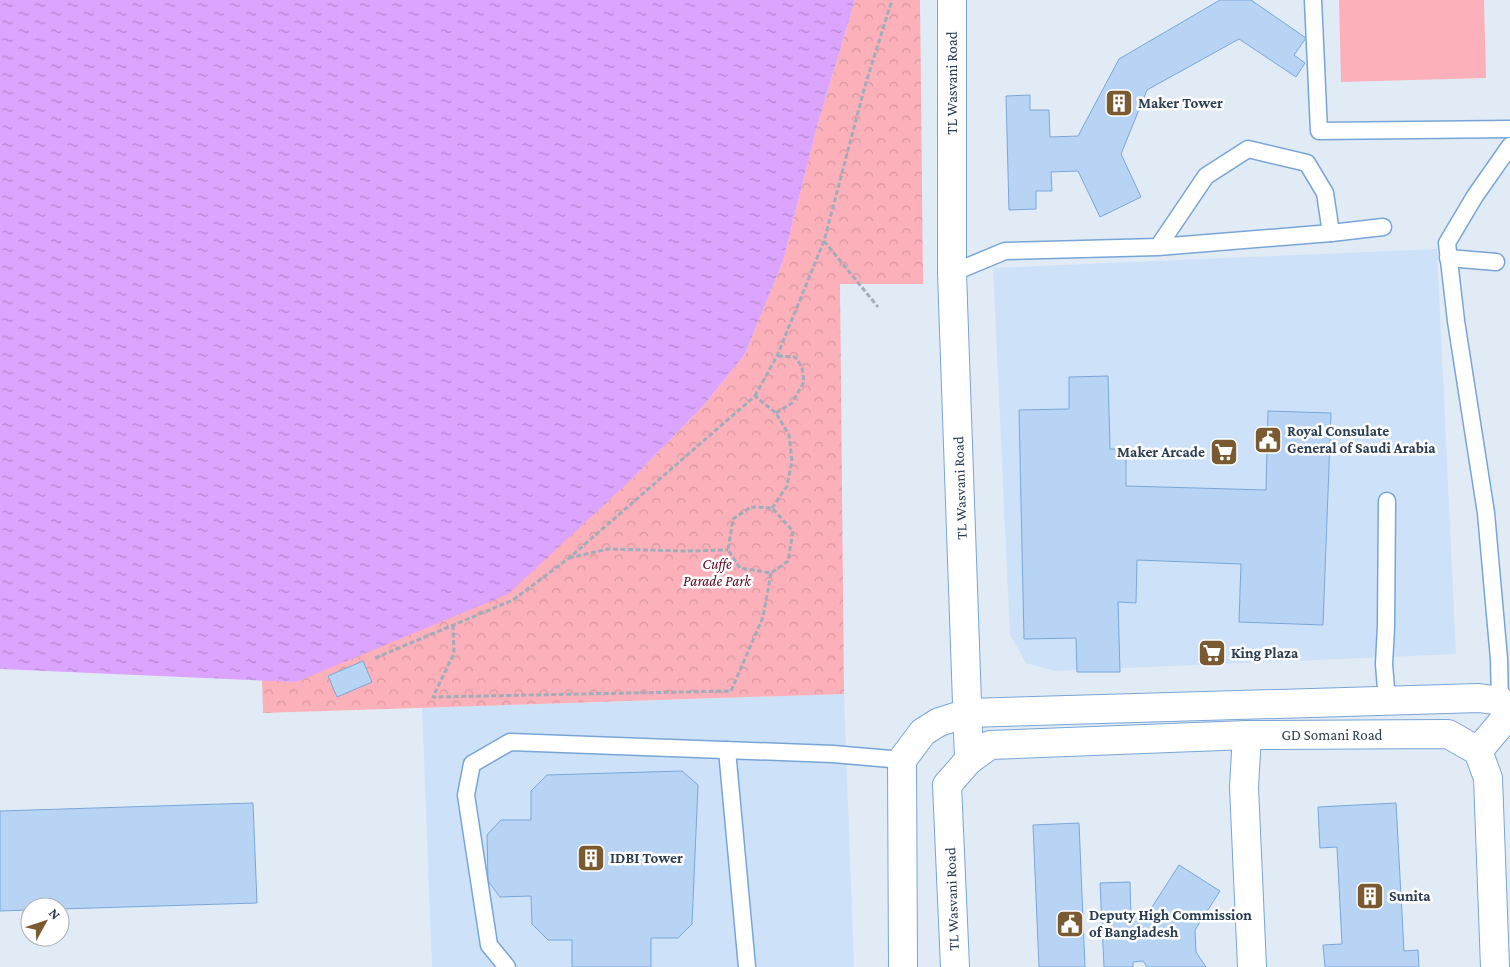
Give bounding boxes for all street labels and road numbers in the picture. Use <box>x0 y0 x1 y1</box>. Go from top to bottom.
street label: TL Wasvani Road <box>944 31 960 135</box>
street label: TL Wasvani Road <box>950 436 970 540</box>
street label: GD Somani Road <box>1282 727 1383 743</box>
street label: TL Wasvani Road <box>942 847 962 951</box>

